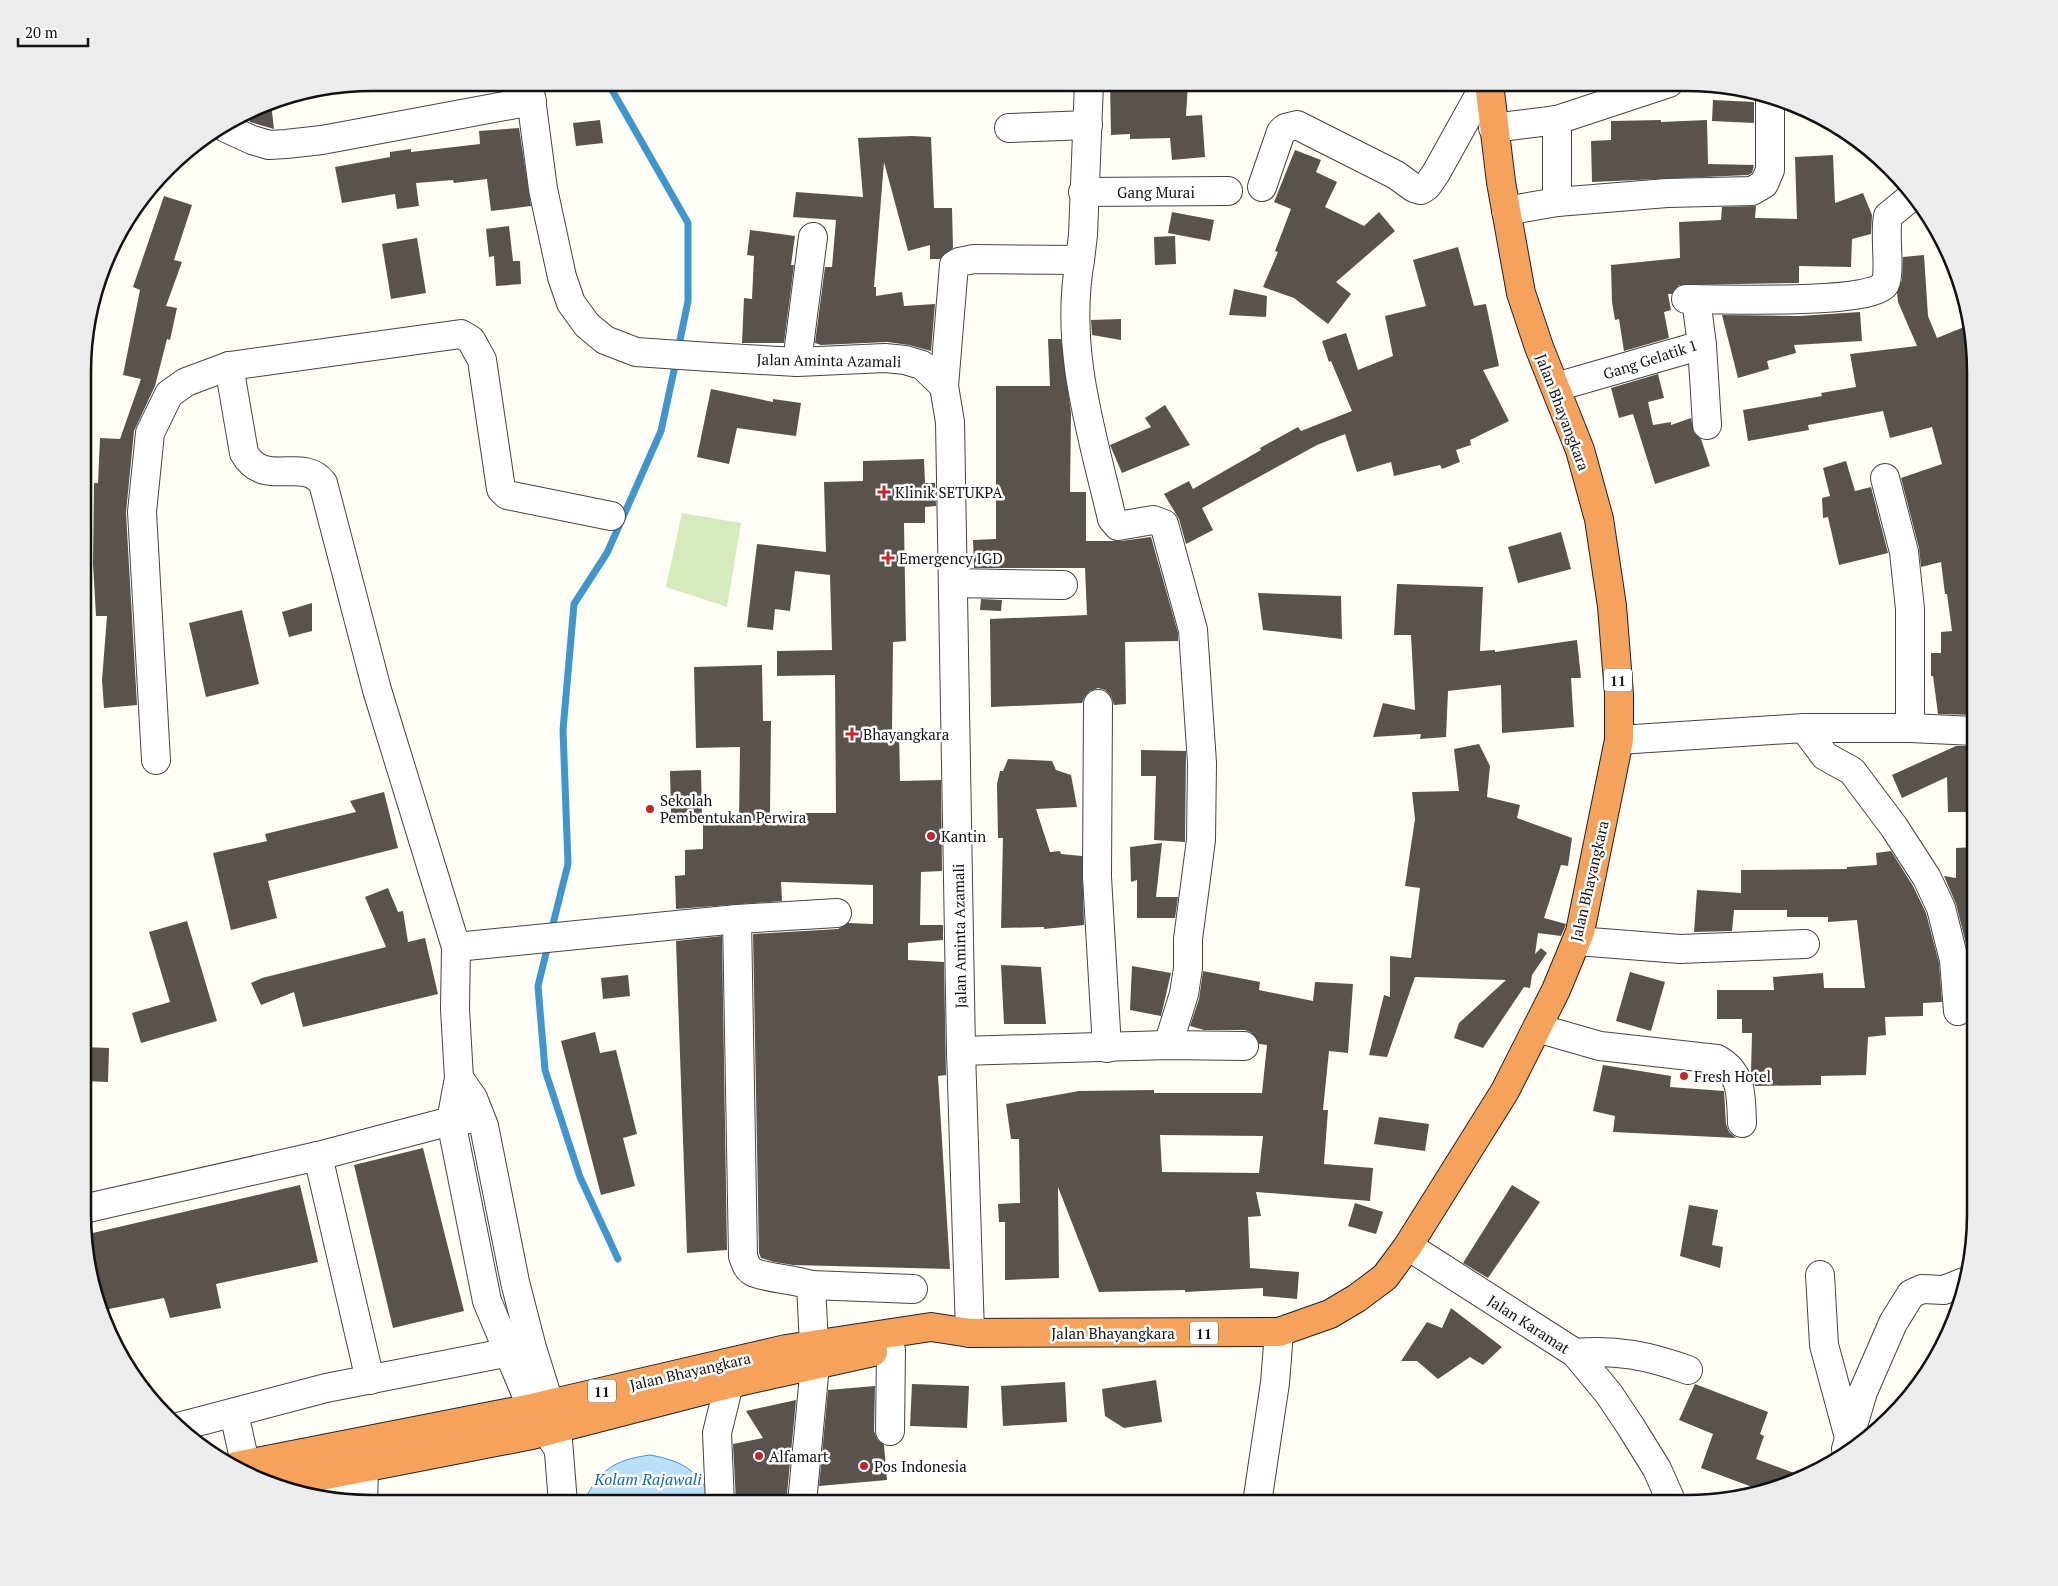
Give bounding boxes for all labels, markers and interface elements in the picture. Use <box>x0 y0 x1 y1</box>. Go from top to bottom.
scale bar <box>18 15 88 47</box>
text: 20 m <box>25 22 58 42</box>
street label: Gang Murai <box>1117 182 1195 202</box>
street label: Gang Gelatik 1 <box>1600 334 1700 384</box>
street label: Jalan Aminta Azamali <box>756 349 902 371</box>
street label: Jalan Bhayangkara <box>1532 351 1595 474</box>
place label: Klinik SETUKPA <box>895 482 1003 502</box>
marker: Klinik SETUKPA <box>877 485 891 499</box>
place label: Emergency IGD <box>899 548 1003 568</box>
marker: Emergency IGD <box>881 551 895 565</box>
road number: 11 <box>1604 668 1632 692</box>
place label: Bhayangkara <box>863 724 950 744</box>
marker: Bhayangkara <box>845 727 859 741</box>
place label: Sekolah Pembentukan Perwira <box>660 790 807 827</box>
marker: Sekolah Pembentukan Perwira <box>644 803 656 815</box>
street label: Jalan Bhayangkara <box>1565 818 1613 943</box>
place label: Kantin <box>941 826 986 846</box>
marker: Kantin <box>925 830 937 842</box>
street label: Jalan Aminta Azamali <box>948 863 970 1009</box>
place label: Fresh Hotel <box>1694 1066 1771 1086</box>
marker: Fresh Hotel <box>1678 1070 1690 1082</box>
street label: Jalan Karamat <box>1484 1290 1574 1358</box>
road number: 11 <box>1190 1322 1218 1345</box>
street label: Jalan Bhayangkara <box>1051 1323 1175 1343</box>
street label: Jalan Bhayangkara <box>628 1347 753 1395</box>
road number: 11 <box>588 1380 616 1402</box>
place label: Alfamart <box>769 1446 829 1466</box>
marker: Alfamart <box>753 1450 765 1462</box>
place label: Pos Indonesia <box>874 1456 967 1476</box>
marker: Pos Indonesia <box>858 1460 870 1472</box>
water label: Kolam Rajawali <box>593 1468 702 1490</box>

